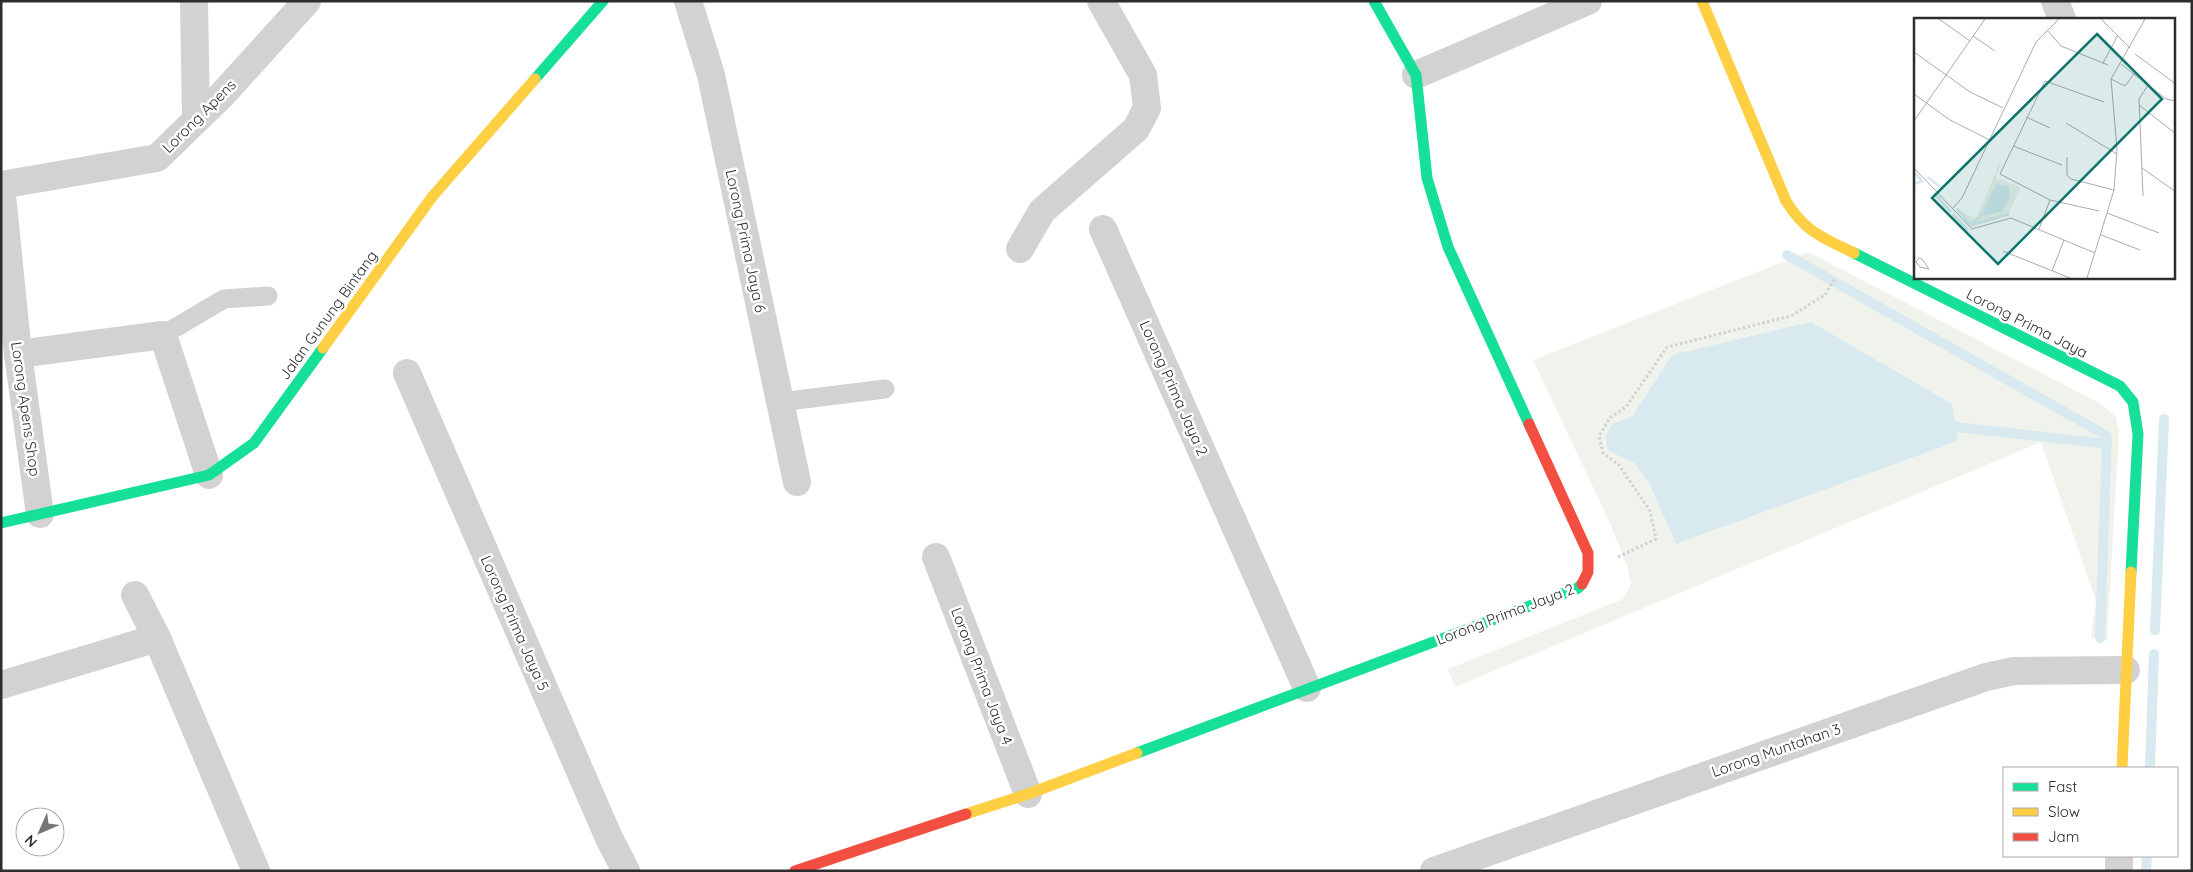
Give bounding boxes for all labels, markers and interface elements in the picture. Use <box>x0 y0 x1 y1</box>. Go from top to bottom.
inset map <box>1914 18 2176 279</box>
street label: Lorong Apens <box>158 75 240 157</box>
street label: Lorong Prima Jaya 6 <box>722 168 770 314</box>
street label: Jalan Gunung Bintang <box>275 247 381 383</box>
street label: Lorong Prima Jaya <box>1963 284 2091 362</box>
street label: Lorong Prima Jaya 2 <box>1136 317 1212 459</box>
street label: Lorong Apens Shop <box>7 340 45 478</box>
street label: Lorong Prima Jaya 5 <box>477 552 553 694</box>
street label: Lorong Prima Jaya 2 <box>1433 579 1577 649</box>
street label: Lorong Prima Jaya 4 <box>947 605 1017 748</box>
street label: Lorong Muntahan 3 <box>1709 719 1843 781</box>
legend <box>2003 767 2178 857</box>
text: Fast <box>2048 777 2077 796</box>
text: Slow <box>2048 802 2080 821</box>
north arrow <box>15 807 65 857</box>
text: Jam <box>2048 827 2079 846</box>
text: N <box>21 831 41 851</box>

